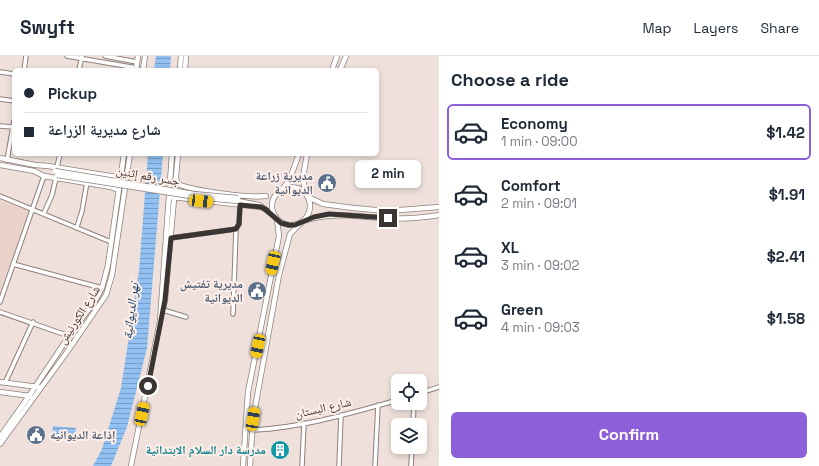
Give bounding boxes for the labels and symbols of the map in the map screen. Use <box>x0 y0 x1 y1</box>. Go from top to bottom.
callout: 2 min <box>355 160 421 188</box>
street label: جسر رقم إثنين <box>115 163 181 190</box>
place label: مديرية زراعة الديوانية <box>256 168 313 198</box>
public building icon: مديرية زراعة الديوانية <box>316 172 338 194</box>
car <box>188 194 214 208</box>
route end <box>379 209 397 227</box>
car <box>265 250 281 276</box>
place label: مديرية تفتيش الديوانية <box>180 276 243 306</box>
water label: نهر الديوانية <box>119 280 143 340</box>
public building icon: مديرية تفتيش الديوانية <box>246 280 268 302</box>
street label: شارع الكورنيش <box>54 283 104 347</box>
car <box>250 333 266 359</box>
route start <box>139 377 157 395</box>
street label: شارع البستان <box>293 394 353 422</box>
car <box>134 401 150 427</box>
car <box>245 406 261 432</box>
public building icon: إذاعة الديوانيه <box>25 424 47 446</box>
place label: إذاعة الديوانيه <box>50 427 115 443</box>
building icon: مدرسة دار السلام الابتدائية <box>269 439 291 461</box>
place label: مدرسة دار السلام الابتدائية <box>146 442 266 458</box>

